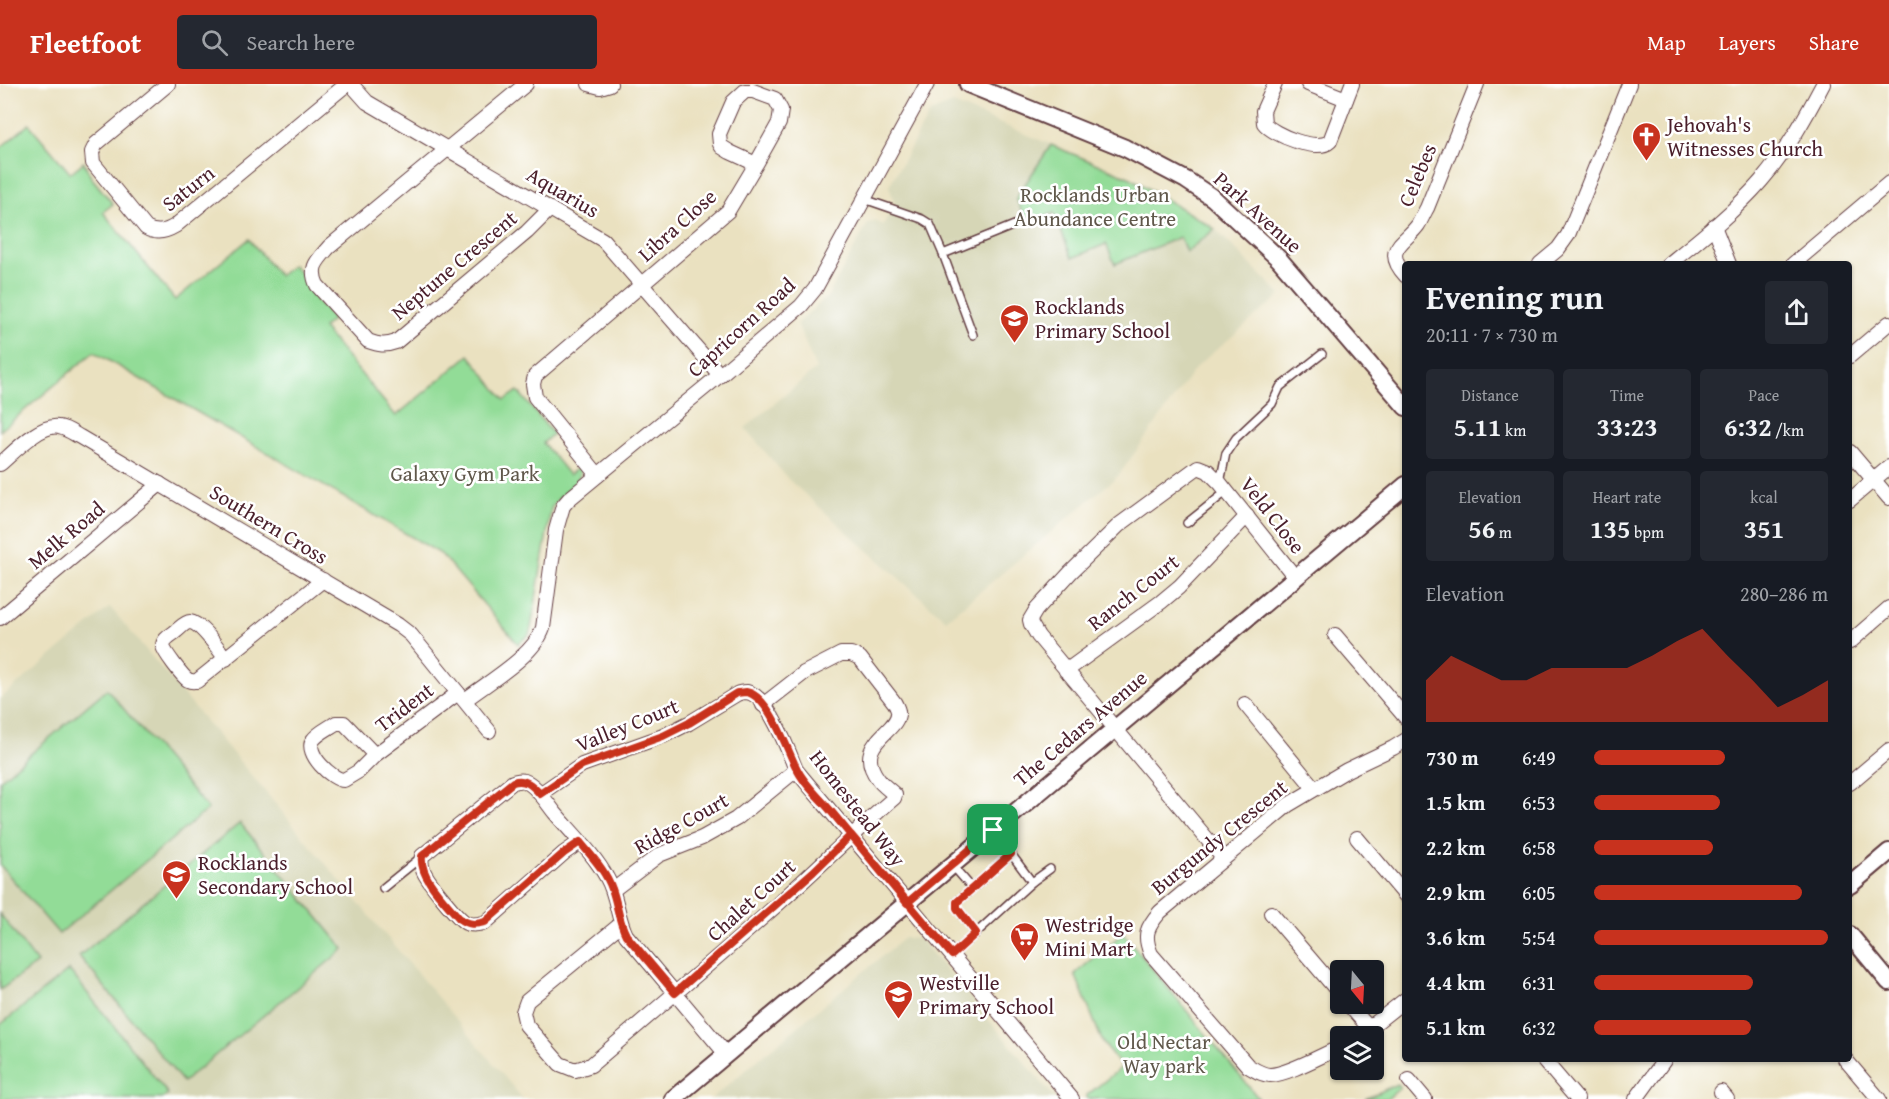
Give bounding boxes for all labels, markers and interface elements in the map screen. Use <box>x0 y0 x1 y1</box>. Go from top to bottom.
search box <box>177 15 597 69</box>
text: Fleetfoot <box>30 22 141 63</box>
icon: search <box>198 26 231 59</box>
text: Search here <box>246 26 355 58</box>
text: Map <box>1647 27 1686 58</box>
text: Layers <box>1719 27 1776 58</box>
text: Share <box>1809 27 1859 58</box>
place label: Jehovah's Witnesses Church <box>1664 109 1823 164</box>
church icon: Jehovah's Witnesses Church <box>1630 120 1662 162</box>
street label: Celebes <box>1390 139 1444 211</box>
street label: Saturn <box>155 157 221 219</box>
street label: Aquarius <box>521 159 605 225</box>
street label: Park Avenue <box>1207 164 1309 260</box>
park label: Rocklands Urban Abundance Centre <box>1014 179 1176 234</box>
street label: Libra Close <box>631 181 723 269</box>
street label: Neptune Crescent <box>384 203 524 327</box>
street label: Capricorn Road <box>680 269 803 384</box>
text: Evening run <box>1426 273 1603 321</box>
button: share <box>1765 281 1828 344</box>
place label: Rocklands Primary School <box>1035 291 1170 346</box>
school or university icon: Rocklands Primary School <box>998 302 1030 344</box>
text: 20:11 · 7 × 730 m <box>1426 320 1558 349</box>
text: Distance <box>1461 383 1519 407</box>
text: Time <box>1610 383 1644 407</box>
text: Pace <box>1749 383 1779 407</box>
text: 5.11 <box>1454 407 1502 446</box>
text: 33:23 <box>1596 407 1658 446</box>
text: 6:32 <box>1724 407 1772 446</box>
text: km <box>1502 418 1526 442</box>
text: /km <box>1772 418 1804 442</box>
park label: Galaxy Gym Park <box>390 458 540 489</box>
street label: Veld Close <box>1233 470 1313 560</box>
street label: Southern Cross <box>204 476 334 572</box>
text: Elevation <box>1459 485 1521 509</box>
text: Heart rate <box>1593 485 1661 509</box>
text: kcal <box>1750 485 1778 509</box>
street label: Melk Road <box>21 493 112 577</box>
text: 56 <box>1468 509 1495 548</box>
text: 135 <box>1590 509 1630 548</box>
text: 351 <box>1744 509 1784 548</box>
text: m <box>1495 520 1512 544</box>
text: bpm <box>1630 520 1664 544</box>
street label: Ranch Court <box>1081 546 1186 638</box>
text: Elevation <box>1426 579 1504 608</box>
text: 280–286 m <box>1740 579 1828 608</box>
street label: The Cedars Avenue <box>1006 662 1154 793</box>
street label: Trident <box>368 674 440 739</box>
street label: Valley Court <box>571 690 684 760</box>
street label: Homestead Way <box>803 743 914 873</box>
text: 730 m <box>1426 743 1479 772</box>
text: 6:49 <box>1522 743 1556 772</box>
street label: Burgundy Crescent <box>1144 772 1295 902</box>
street label: Ridge Court <box>628 784 734 862</box>
text: 1.5 km <box>1426 788 1485 817</box>
text: 6:53 <box>1522 788 1556 817</box>
pin <box>967 804 1018 855</box>
icon: arrive <box>976 813 1009 846</box>
text: 2.2 km <box>1426 833 1485 862</box>
text: 6:58 <box>1522 833 1556 862</box>
place label: Rocklands Secondary School <box>198 847 353 902</box>
street label: Chalet Court <box>700 851 803 948</box>
school or university icon: Rocklands Secondary School <box>161 858 193 900</box>
text: 2.9 km <box>1426 878 1485 907</box>
text: 6:05 <box>1522 878 1556 907</box>
place label: Westridge Mini Mart <box>1045 909 1134 964</box>
supermarket icon: Westridge Mini Mart <box>1008 920 1040 962</box>
text: 3.6 km <box>1426 923 1485 952</box>
text: 5:54 <box>1522 923 1556 952</box>
north arrow <box>1330 960 1384 1014</box>
map controls <box>1330 960 1384 1080</box>
place label: Westville Primary School <box>919 967 1054 1022</box>
text: 4.4 km <box>1426 968 1485 997</box>
text: 6:31 <box>1522 968 1556 997</box>
school or university icon: Westville Primary School <box>882 978 914 1020</box>
text: 5.1 km <box>1426 1013 1485 1042</box>
text: 6:32 <box>1522 1013 1556 1042</box>
park label: Old Nectar Way park <box>1117 1026 1211 1081</box>
button: layers <box>1330 1026 1384 1080</box>

